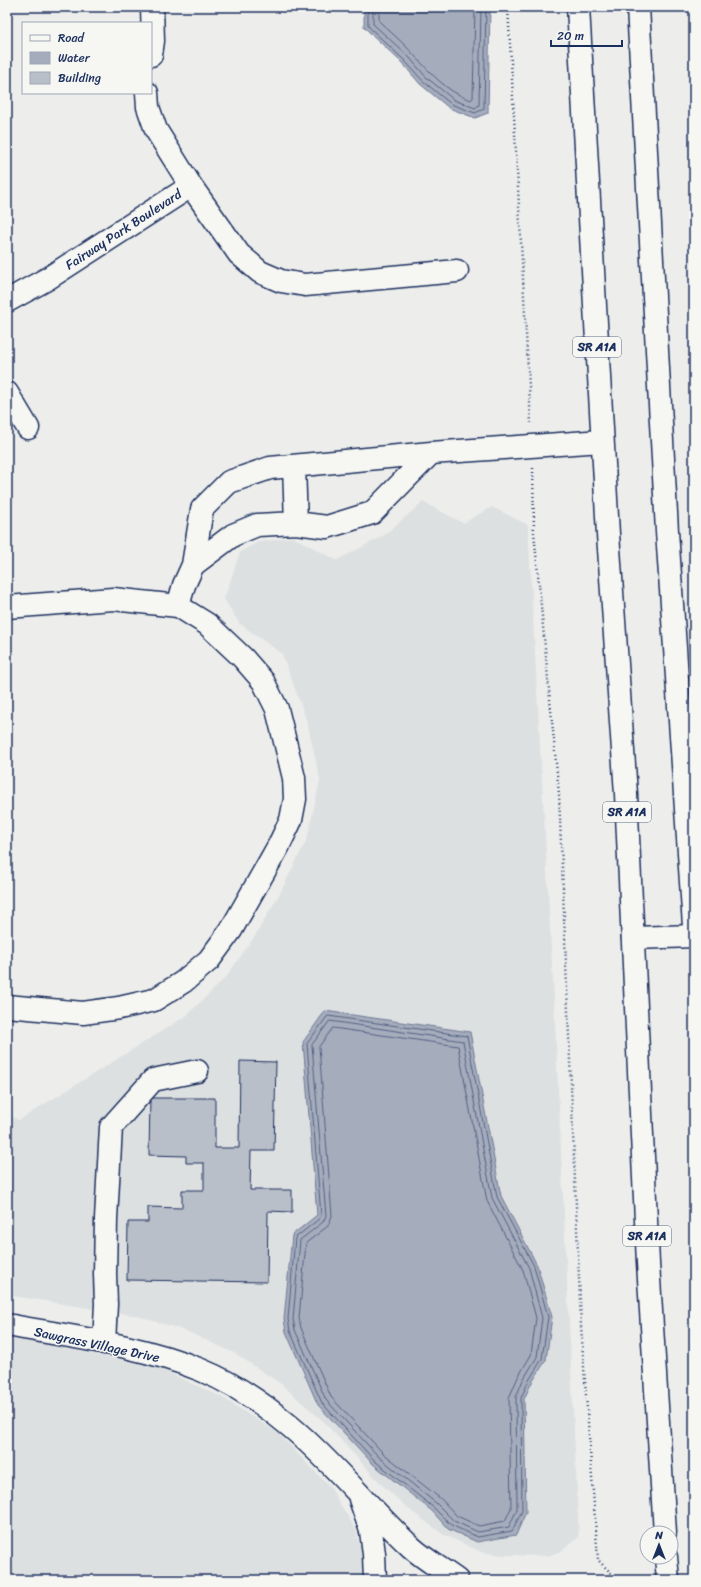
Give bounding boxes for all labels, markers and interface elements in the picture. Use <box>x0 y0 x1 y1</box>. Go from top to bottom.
legend <box>22 22 152 94</box>
scale bar <box>551 22 622 48</box>
text: 20 m <box>557 25 584 47</box>
text: Road <box>58 27 85 49</box>
text: Water <box>58 47 91 69</box>
text: Building <box>58 67 101 89</box>
street label: Fairway Park Boulevard <box>60 182 187 276</box>
road number: SR A1A <box>573 337 621 357</box>
road number: SR A1A <box>603 802 651 822</box>
road number: SR A1A <box>623 1226 671 1246</box>
street label: Sawgrass Village Drive <box>32 1320 162 1369</box>
north arrow <box>639 1525 679 1565</box>
text: N <box>654 1526 663 1545</box>

